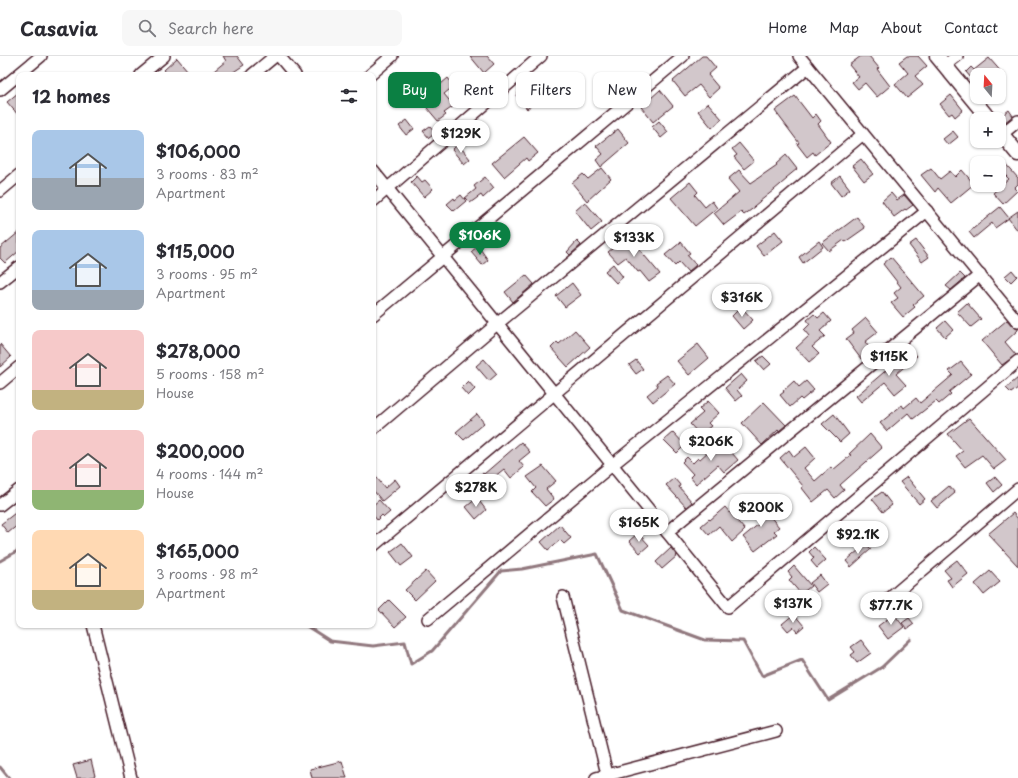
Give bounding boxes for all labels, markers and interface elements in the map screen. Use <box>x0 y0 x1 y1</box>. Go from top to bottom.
search box <box>122 10 402 46</box>
text: Casavia <box>20 14 98 42</box>
text: Search here <box>168 16 254 39</box>
icon: search <box>136 17 158 39</box>
text: Home <box>768 17 807 38</box>
text: Map <box>829 17 859 38</box>
text: About <box>881 17 922 38</box>
text: Contact <box>944 17 998 38</box>
north arrow <box>970 68 1006 104</box>
map controls <box>970 68 1006 192</box>
chip: Buy <box>388 72 441 108</box>
chip: Rent <box>449 72 508 108</box>
chip: Filters <box>516 72 585 108</box>
chip: New <box>593 72 651 108</box>
text: 12 homes <box>32 83 110 109</box>
icon: filters <box>338 85 360 107</box>
button: + <box>970 112 1006 148</box>
pin: $129K <box>433 120 489 154</box>
text: $129K <box>441 123 481 142</box>
text: $106,000 <box>156 138 241 164</box>
icon: home <box>64 146 112 194</box>
button: − <box>970 156 1006 192</box>
text: 3 rooms · 83 m² <box>156 164 259 183</box>
text: Apartment <box>156 183 225 202</box>
pin: $106K <box>452 222 508 256</box>
pin: $133K <box>606 224 662 258</box>
text: $106K <box>458 225 502 244</box>
text: $133K <box>614 227 654 246</box>
text: $115,000 <box>156 238 235 264</box>
icon: home <box>64 246 112 294</box>
text: 3 rooms · 95 m² <box>156 264 258 283</box>
text: Apartment <box>156 283 225 302</box>
pin: $316K <box>714 284 770 318</box>
text: $316K <box>721 287 763 306</box>
text: $278,000 <box>156 338 240 364</box>
pin: $115K <box>861 343 917 377</box>
icon: home <box>64 346 112 394</box>
text: $115K <box>870 346 908 365</box>
text: 5 rooms · 158 m² <box>156 364 264 383</box>
text: House <box>156 383 194 402</box>
pin: $206K <box>683 428 739 462</box>
text: $206K <box>688 431 734 450</box>
text: $200,000 <box>156 438 245 464</box>
icon: home <box>64 446 112 494</box>
text: 4 rooms · 144 m² <box>156 464 264 483</box>
pin: $278K <box>448 474 504 508</box>
text: $278K <box>455 477 497 496</box>
text: House <box>156 483 194 502</box>
pin: $200K <box>733 494 789 528</box>
text: $200K <box>738 497 784 516</box>
pin: $165K <box>611 509 667 543</box>
text: $165K <box>619 512 660 531</box>
pin: $92.1K <box>825 521 891 555</box>
text: $92.1K <box>836 524 880 543</box>
text: $165,000 <box>156 538 239 564</box>
icon: home <box>64 546 112 594</box>
text: 3 rooms · 98 m² <box>156 564 258 583</box>
text: Apartment <box>156 583 225 602</box>
pin: $137K <box>765 590 821 624</box>
pin: $77.7K <box>858 592 924 626</box>
text: $137K <box>773 593 813 612</box>
text: $77.7K <box>869 595 913 614</box>

